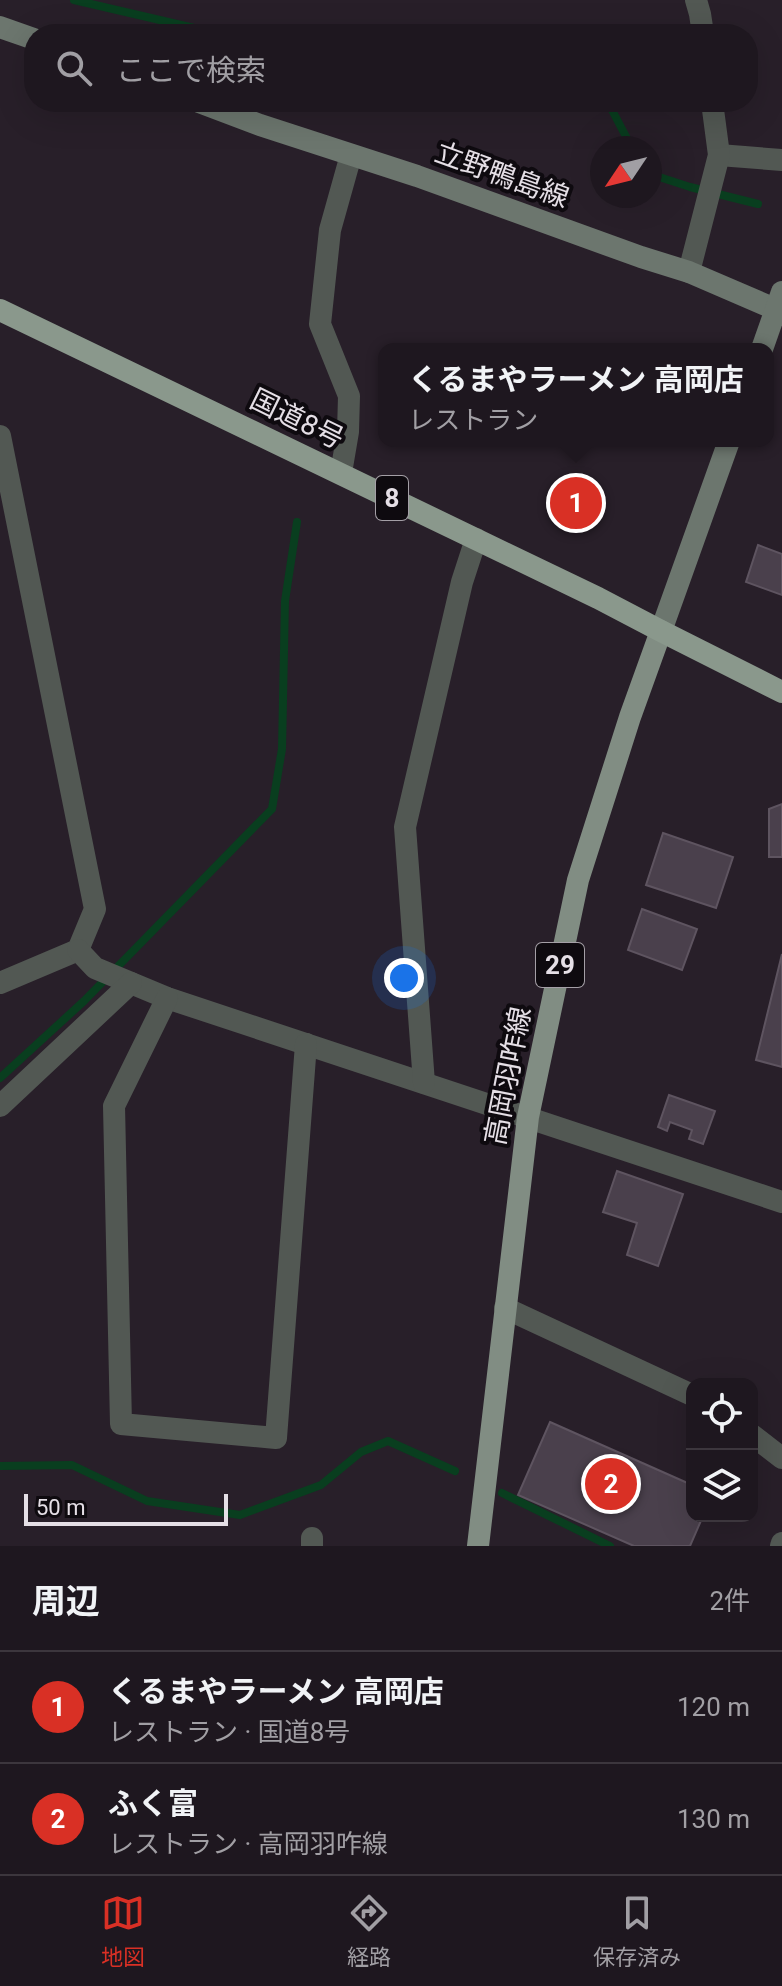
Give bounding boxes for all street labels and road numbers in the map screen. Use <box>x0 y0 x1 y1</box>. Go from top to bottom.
street label: 立野鴨島線 <box>431 136 573 214</box>
street label: 国道8号 <box>245 382 349 456</box>
road number: 8 <box>376 476 408 520</box>
road number: 29 <box>536 943 584 987</box>
street label: 高岡羽咋線 <box>478 1004 538 1148</box>

